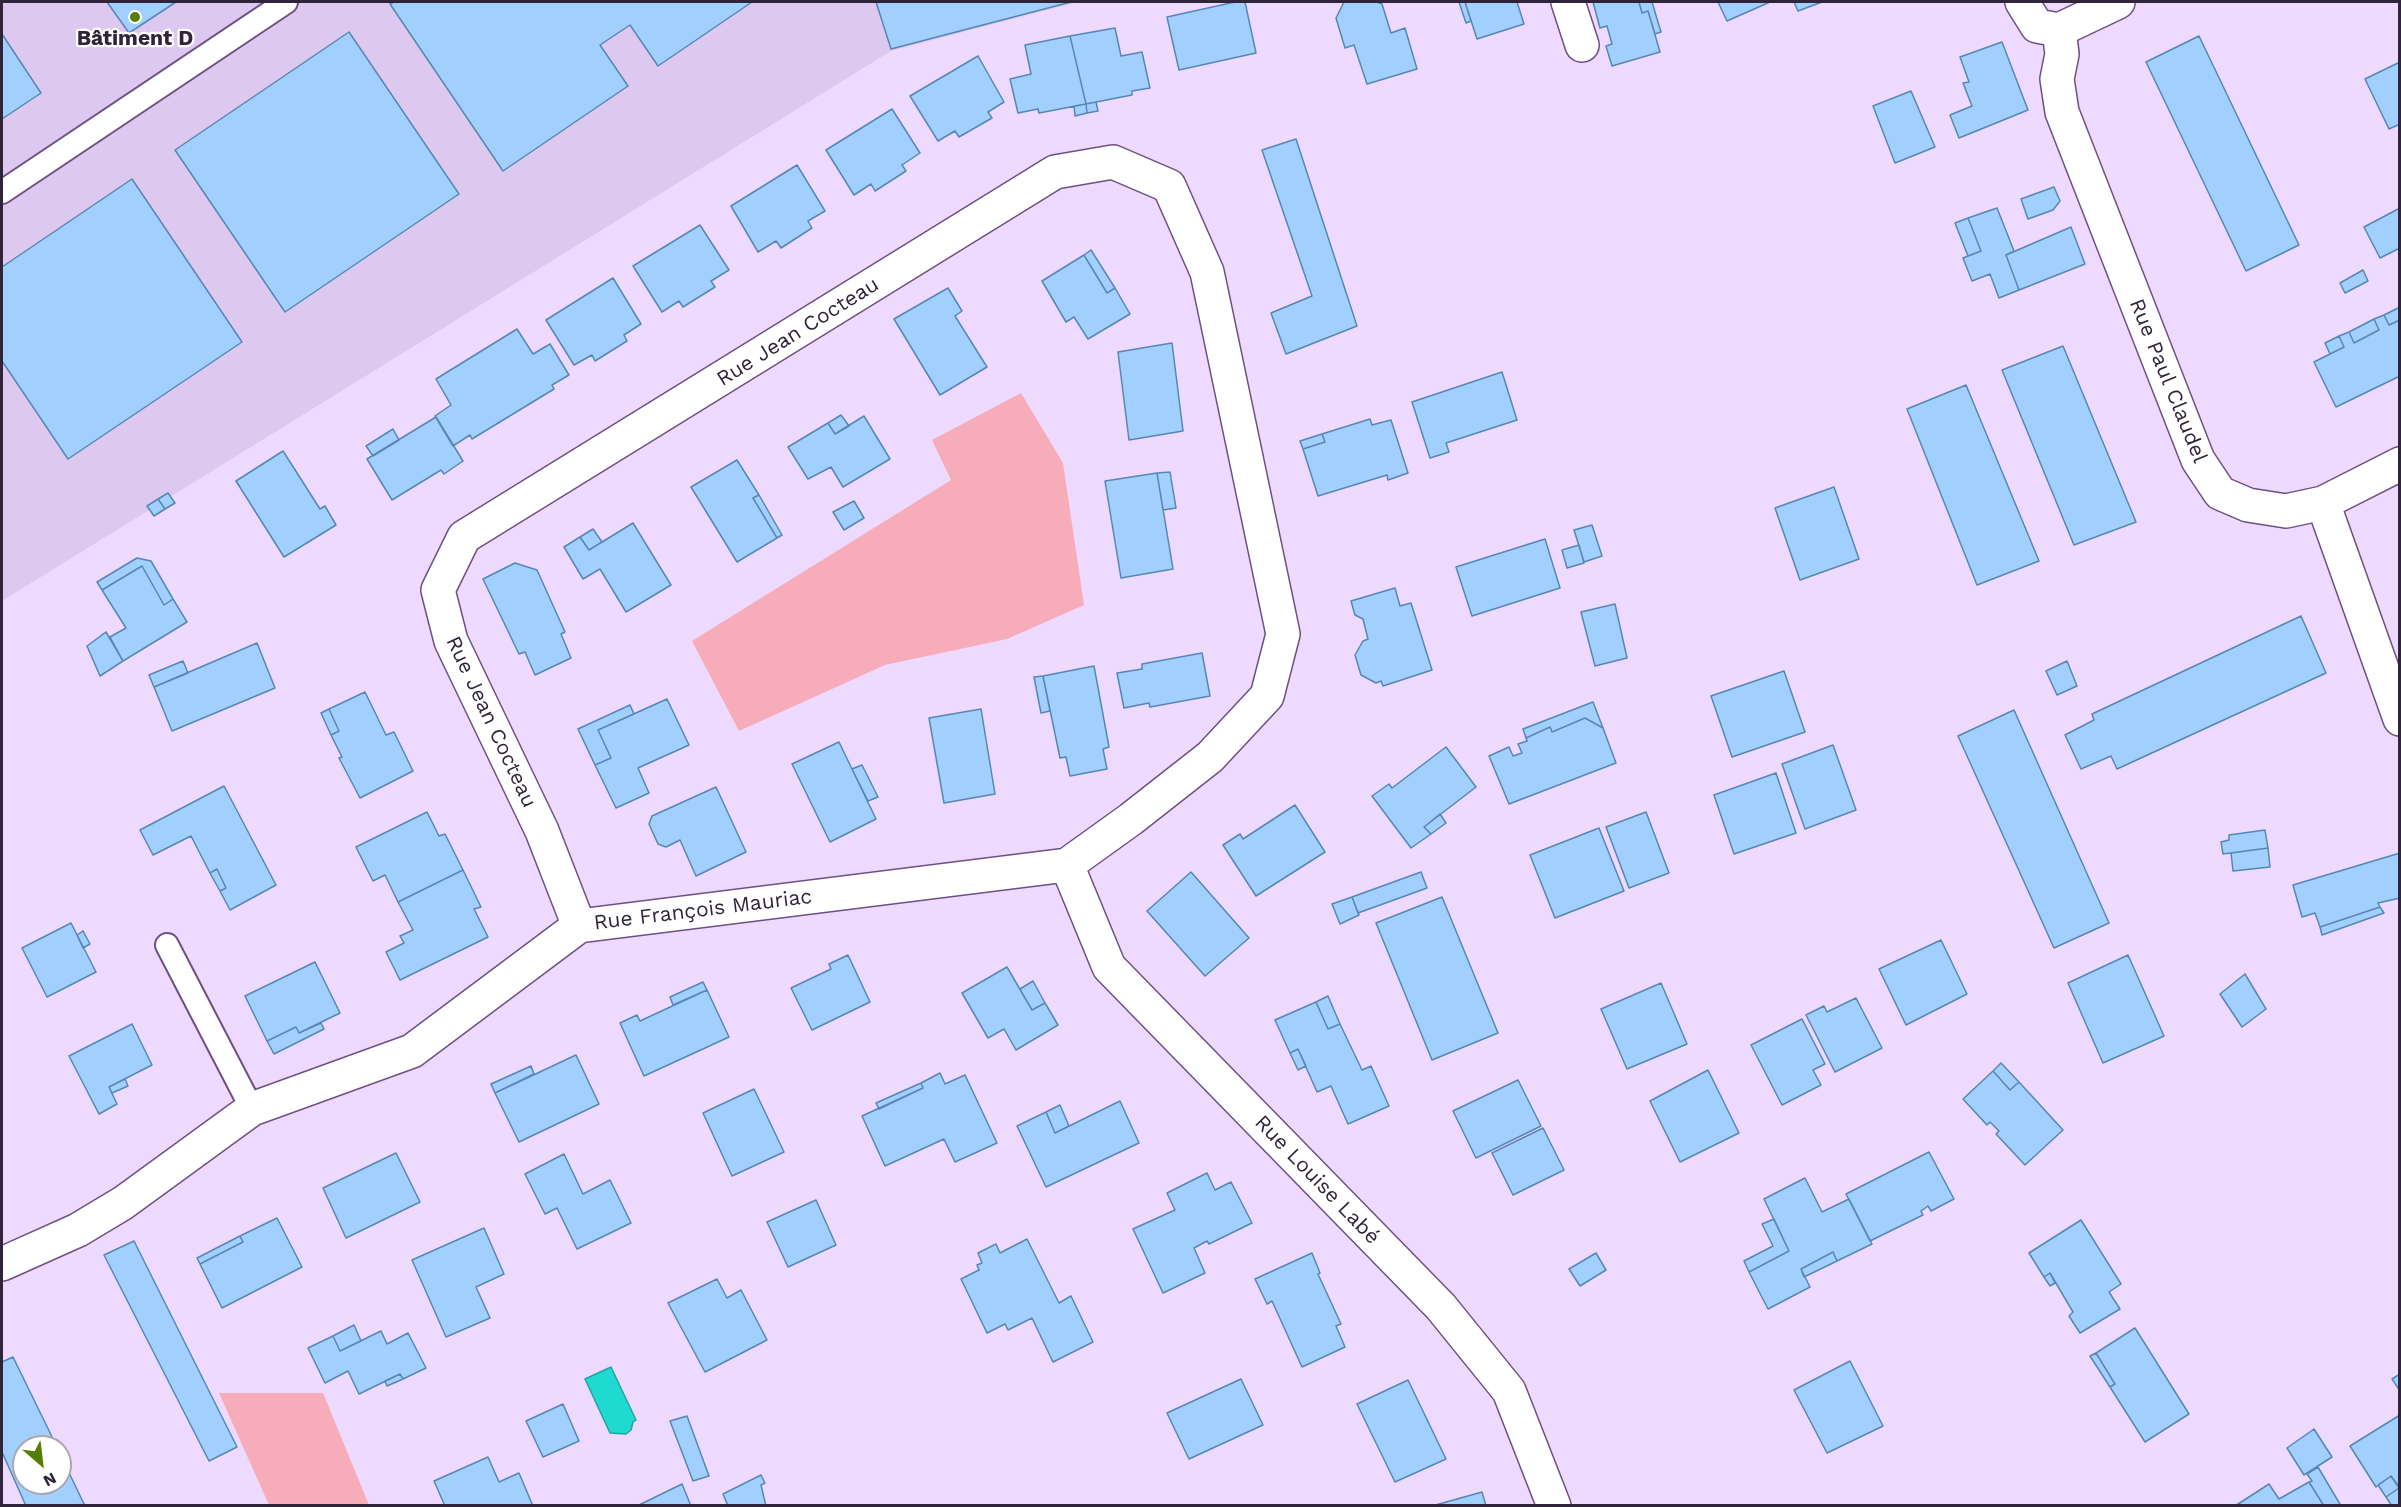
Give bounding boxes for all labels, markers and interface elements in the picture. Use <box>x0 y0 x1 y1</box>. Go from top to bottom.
marker: Bâtiment D <box>128 10 142 24</box>
place label: Bâtiment D <box>77 26 193 52</box>
street label: Rue Jean Cocteau <box>712 272 884 392</box>
street label: Rue Paul Claudel <box>2124 295 2212 467</box>
street label: Rue Jean Cocteau <box>440 632 542 812</box>
street label: Rue François Mauriac <box>592 884 814 936</box>
street label: Rue Louise Labé <box>1249 1110 1385 1250</box>
north arrow <box>12 1435 72 1495</box>
text: N <box>40 1468 59 1491</box>

